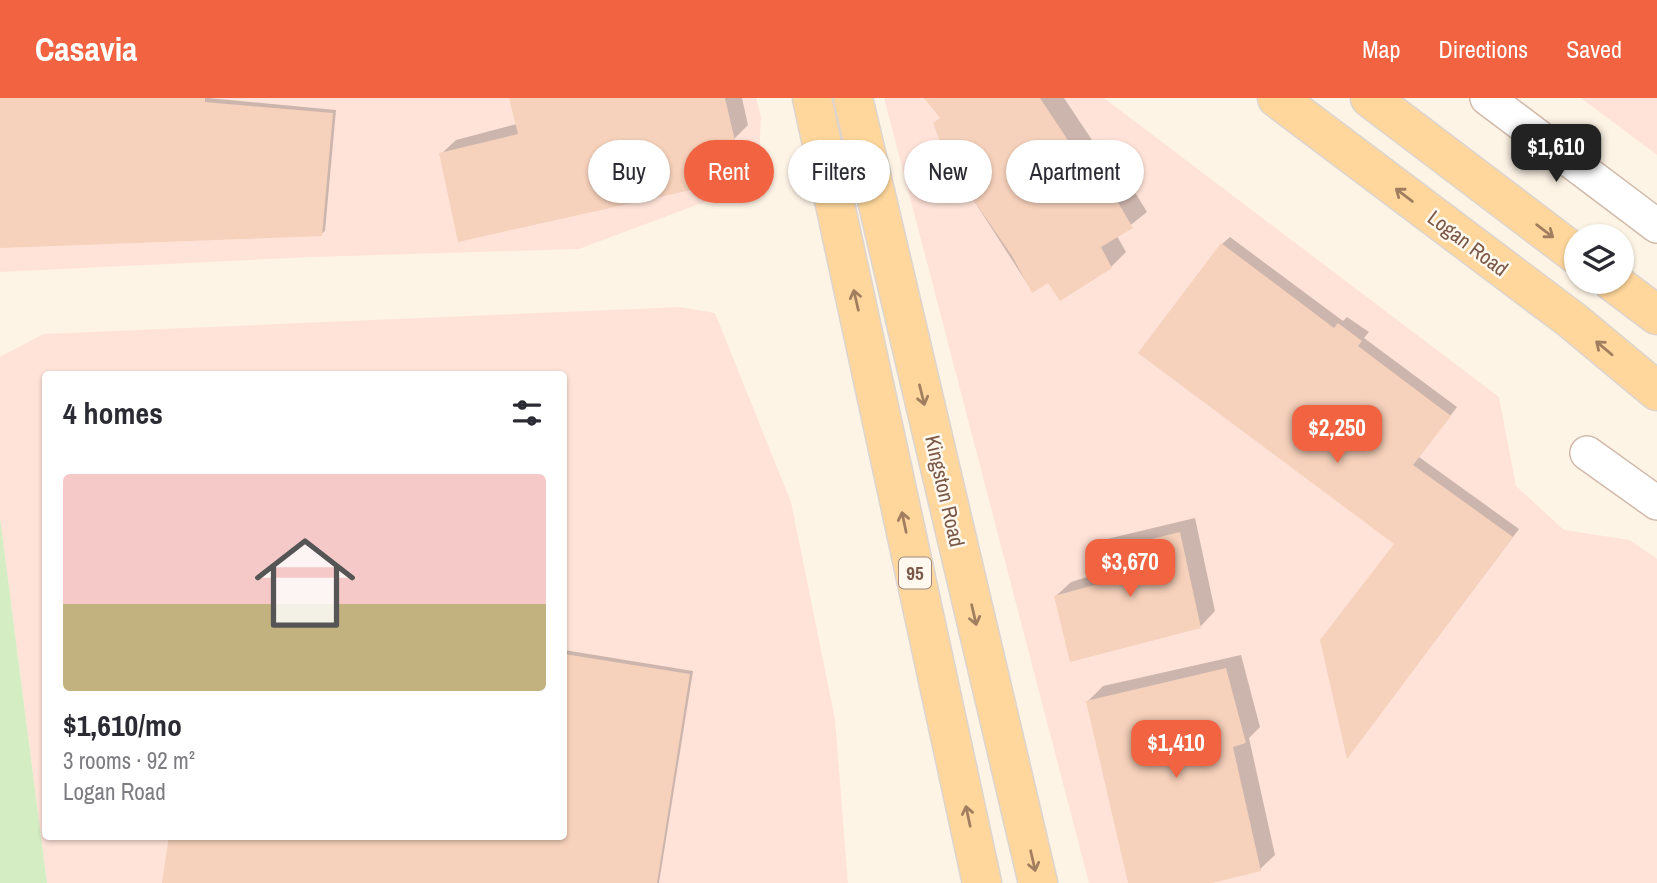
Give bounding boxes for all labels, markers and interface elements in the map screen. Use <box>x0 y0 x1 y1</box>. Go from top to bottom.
text: Casavia <box>35 27 137 71</box>
text: Map <box>1362 33 1400 65</box>
text: Directions <box>1438 33 1528 65</box>
text: Saved <box>1566 33 1622 65</box>
pin: $1,610 <box>1499 125 1613 184</box>
text: $1,610 <box>1527 131 1585 162</box>
chip: Buy <box>588 140 670 203</box>
chip: Rent <box>684 140 774 203</box>
chip: Filters <box>788 140 890 203</box>
chip: New <box>904 140 992 203</box>
chip: Apartment <box>1006 140 1144 203</box>
one-way arrow <box>1396 187 1414 202</box>
street label: Logan Road <box>1422 203 1514 283</box>
one-way arrow <box>1535 223 1554 238</box>
map controls <box>1564 224 1634 294</box>
button: layers <box>1564 224 1634 294</box>
one-way arrow <box>848 289 862 312</box>
one-way arrow <box>1596 340 1614 355</box>
one-way arrow <box>916 384 929 406</box>
text: 4 homes <box>63 393 163 433</box>
icon: filters <box>508 394 546 432</box>
pin: $2,250 <box>1280 406 1394 465</box>
text: $2,250 <box>1308 412 1366 443</box>
street label: Kingston Road <box>918 432 972 550</box>
one-way arrow <box>897 511 910 534</box>
icon: home <box>242 520 368 646</box>
pin: $3,670 <box>1073 540 1187 599</box>
text: $3,670 <box>1101 546 1159 577</box>
road number: 95 <box>899 558 931 588</box>
one-way arrow <box>968 603 982 626</box>
text: $1,610/mo <box>63 705 182 745</box>
pin: $1,410 <box>1119 720 1233 780</box>
text: $1,410 <box>1147 727 1205 758</box>
text: 3 rooms · 92 m² <box>63 745 195 776</box>
text: Logan Road <box>63 776 166 807</box>
one-way arrow <box>960 805 974 828</box>
one-way arrow <box>1027 849 1040 872</box>

